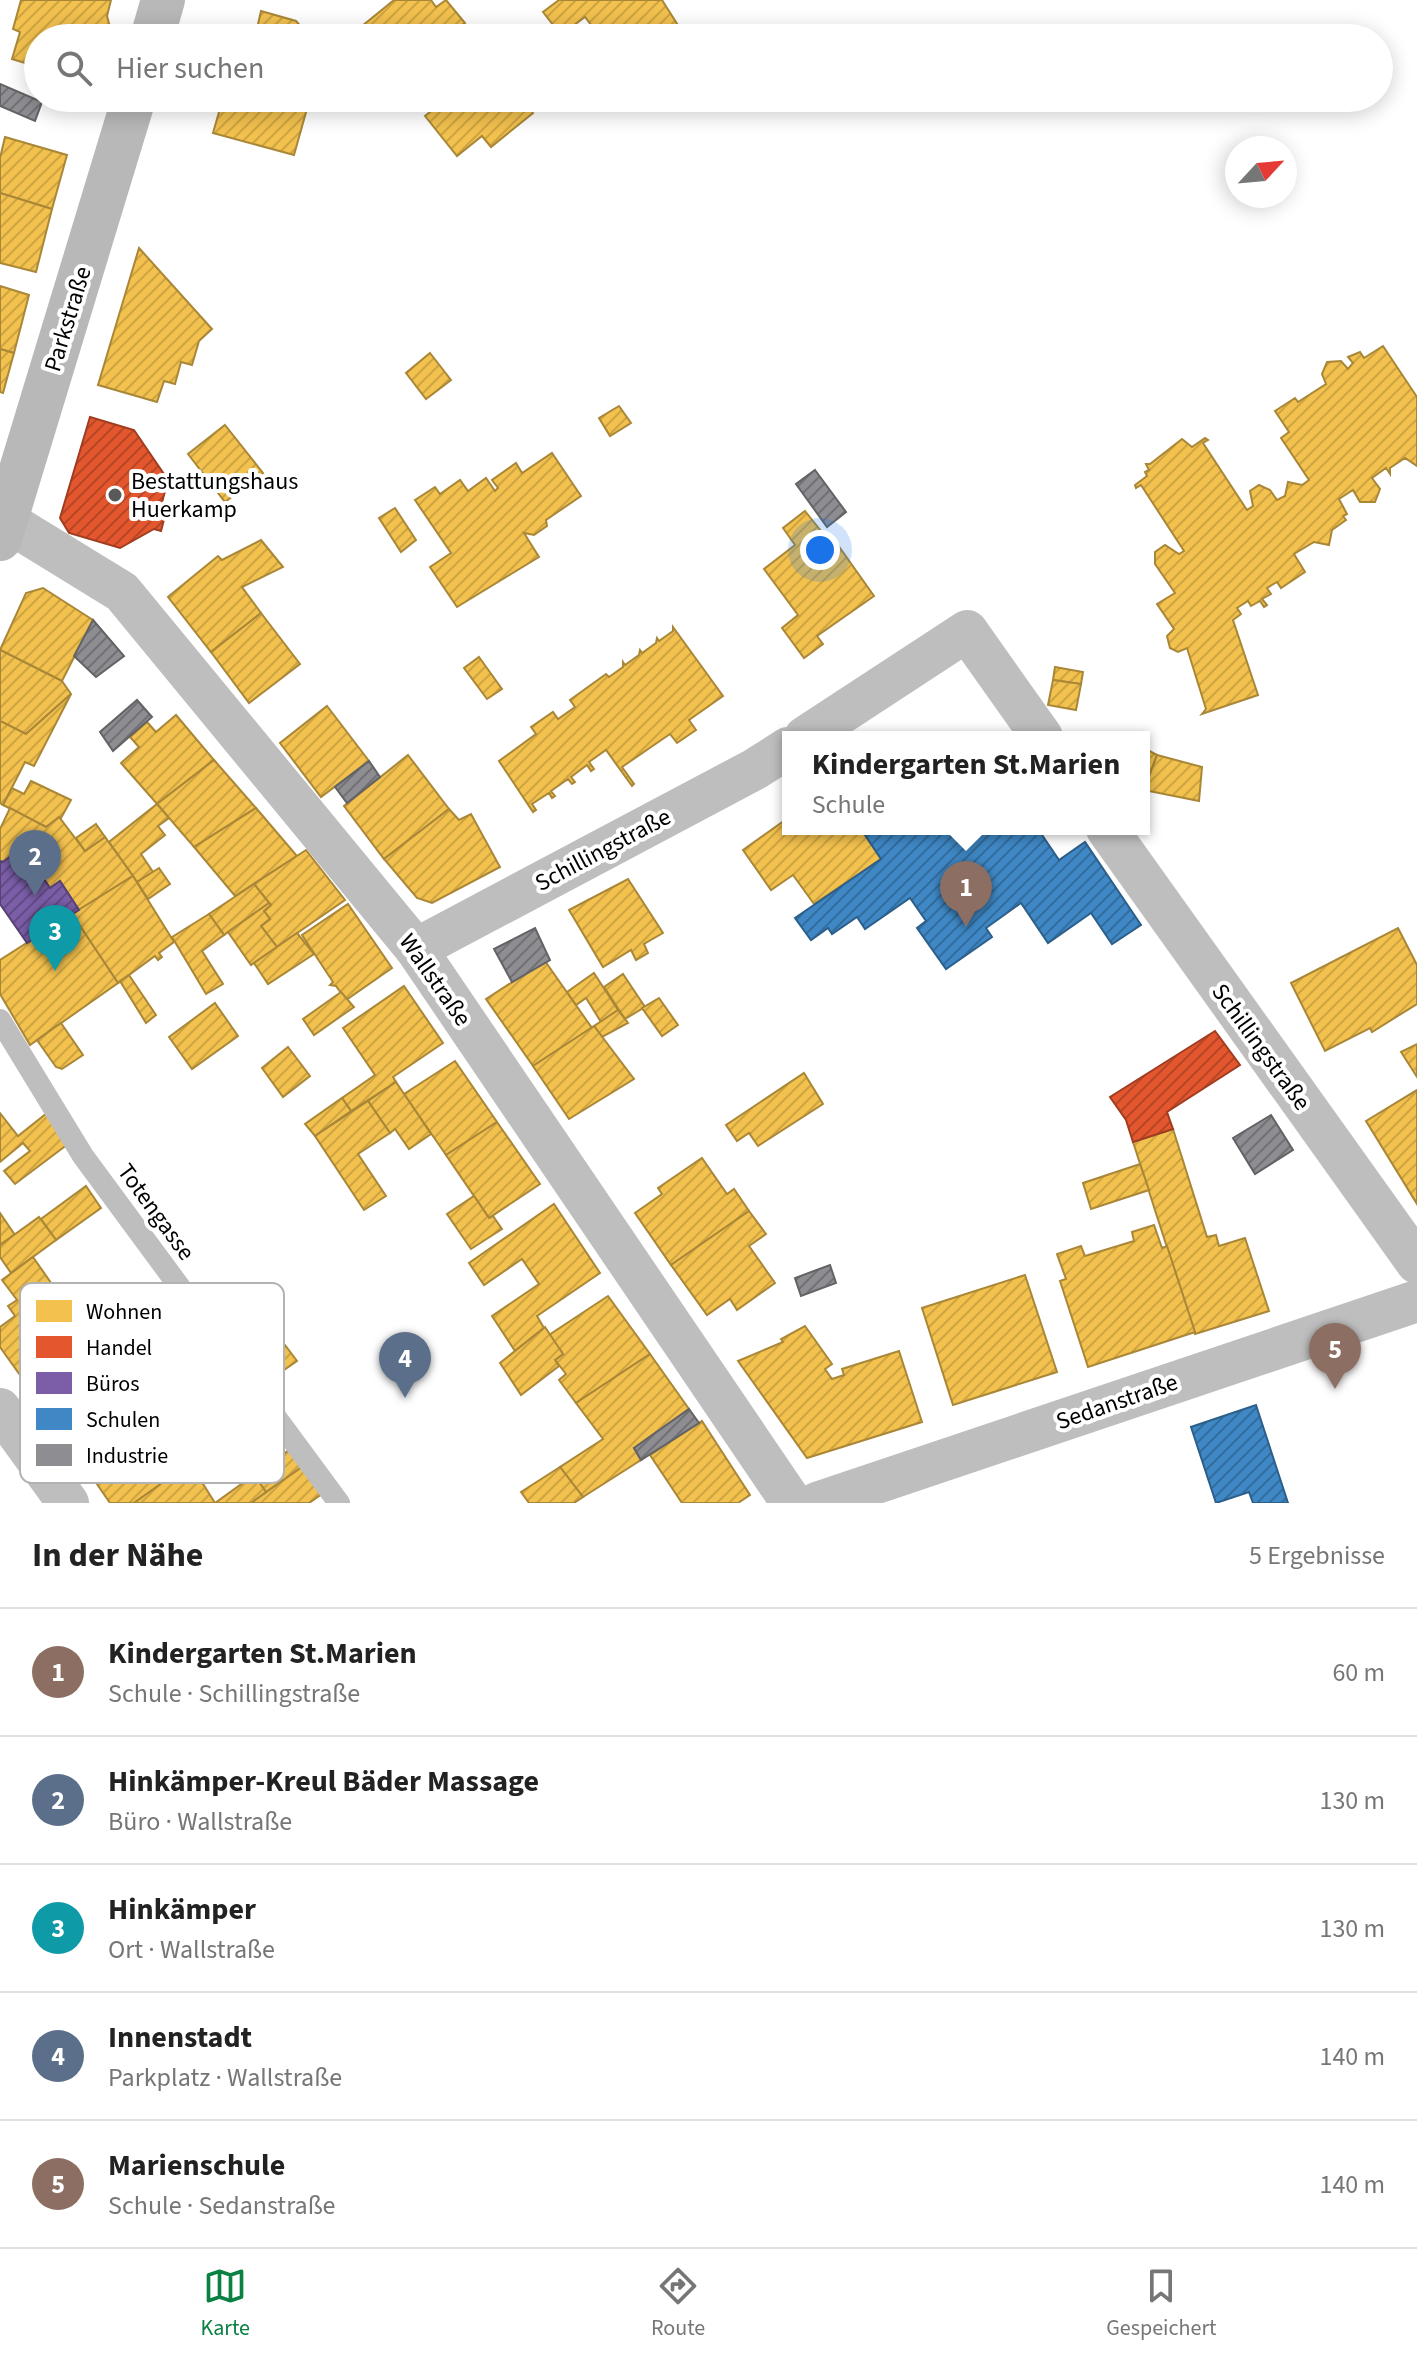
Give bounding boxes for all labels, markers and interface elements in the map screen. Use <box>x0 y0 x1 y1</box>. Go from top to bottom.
search box <box>24 24 1393 112</box>
icon: search <box>52 46 96 90</box>
text: Hier suchen <box>116 47 264 90</box>
north arrow <box>1225 136 1297 208</box>
street label: Parkstraße <box>35 262 101 376</box>
place label: Bestattungshaus Huerkamp <box>131 464 298 527</box>
marker: Bestattungshaus Huerkamp <box>106 486 124 504</box>
your location <box>800 530 840 570</box>
popup <box>782 731 1150 835</box>
text: Kindergarten St.Marien <box>812 743 1120 786</box>
text: Schule <box>812 786 885 823</box>
street label: Schillingstraße <box>529 799 677 901</box>
pin: 2 <box>9 830 61 896</box>
pin: 1 <box>940 861 992 927</box>
pin: 3 <box>29 905 81 971</box>
street label: Wallstraße <box>390 927 480 1033</box>
street label: Schillingstraße <box>1203 976 1319 1118</box>
street label: Totengasse <box>109 1156 203 1268</box>
legend <box>20 1283 284 1483</box>
text: Wohnen <box>86 1296 162 1328</box>
pin: 5 <box>1309 1323 1361 1389</box>
text: Handel <box>86 1332 152 1364</box>
pin: 4 <box>379 1332 431 1398</box>
street label: Sedanstraße <box>1051 1365 1183 1439</box>
text: Büros <box>86 1368 139 1400</box>
text: Schulen <box>86 1404 160 1436</box>
text: Industrie <box>86 1440 168 1472</box>
text: In der Nähe <box>32 1531 203 1580</box>
text: 5 Ergebnisse <box>1249 1537 1385 1574</box>
text: Kindergarten St.Marien <box>108 1632 417 1675</box>
text: 1 <box>51 1654 65 1691</box>
text: 60 m <box>1332 1654 1385 1691</box>
text: Schule · Schillingstraße <box>108 1675 360 1712</box>
text: Hinkämper-Kreul Bäder Massage <box>108 1760 539 1803</box>
text: 2 <box>51 1782 65 1819</box>
text: 130 m <box>1319 1782 1385 1819</box>
text: Büro · Wallstraße <box>108 1803 292 1840</box>
text: Hinkämper <box>108 1888 256 1931</box>
text: 3 <box>51 1910 65 1947</box>
text: 130 m <box>1319 1910 1385 1947</box>
text: Ort · Wallstraße <box>108 1931 275 1968</box>
text: Innenstadt <box>108 2016 252 2059</box>
text: 4 <box>51 2038 65 2075</box>
text: 140 m <box>1319 2038 1385 2075</box>
text: Parkplatz · Wallstraße <box>108 2059 342 2096</box>
text: Marienschule <box>108 2144 285 2187</box>
text: 5 <box>51 2166 65 2203</box>
text: 140 m <box>1319 2166 1385 2203</box>
text: Schule · Sedanstraße <box>108 2187 336 2224</box>
tab: Karte <box>201 2264 250 2344</box>
tab: Route <box>651 2264 705 2344</box>
tab: Gespeichert <box>1106 2264 1217 2344</box>

